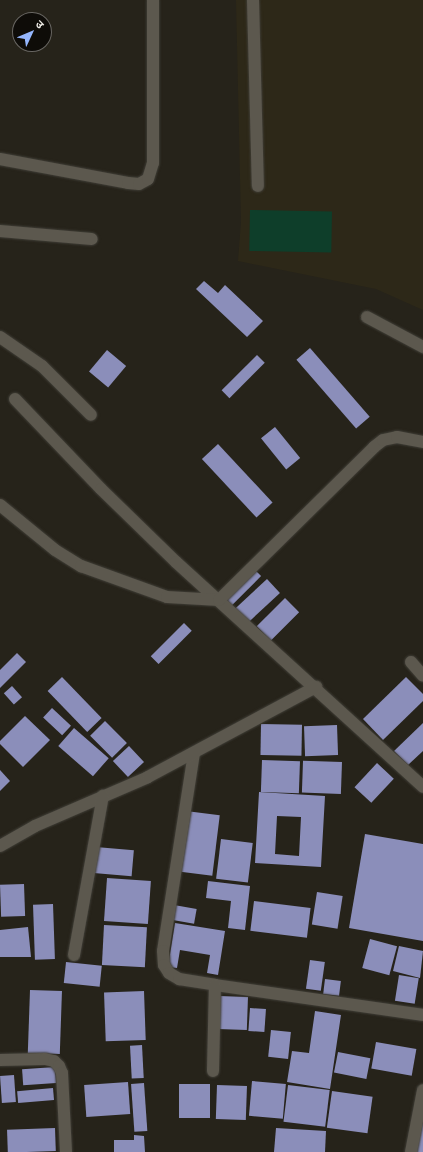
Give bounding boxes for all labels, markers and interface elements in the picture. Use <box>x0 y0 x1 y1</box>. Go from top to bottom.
north arrow <box>12 12 52 52</box>
text: उ <box>32 16 48 32</box>

